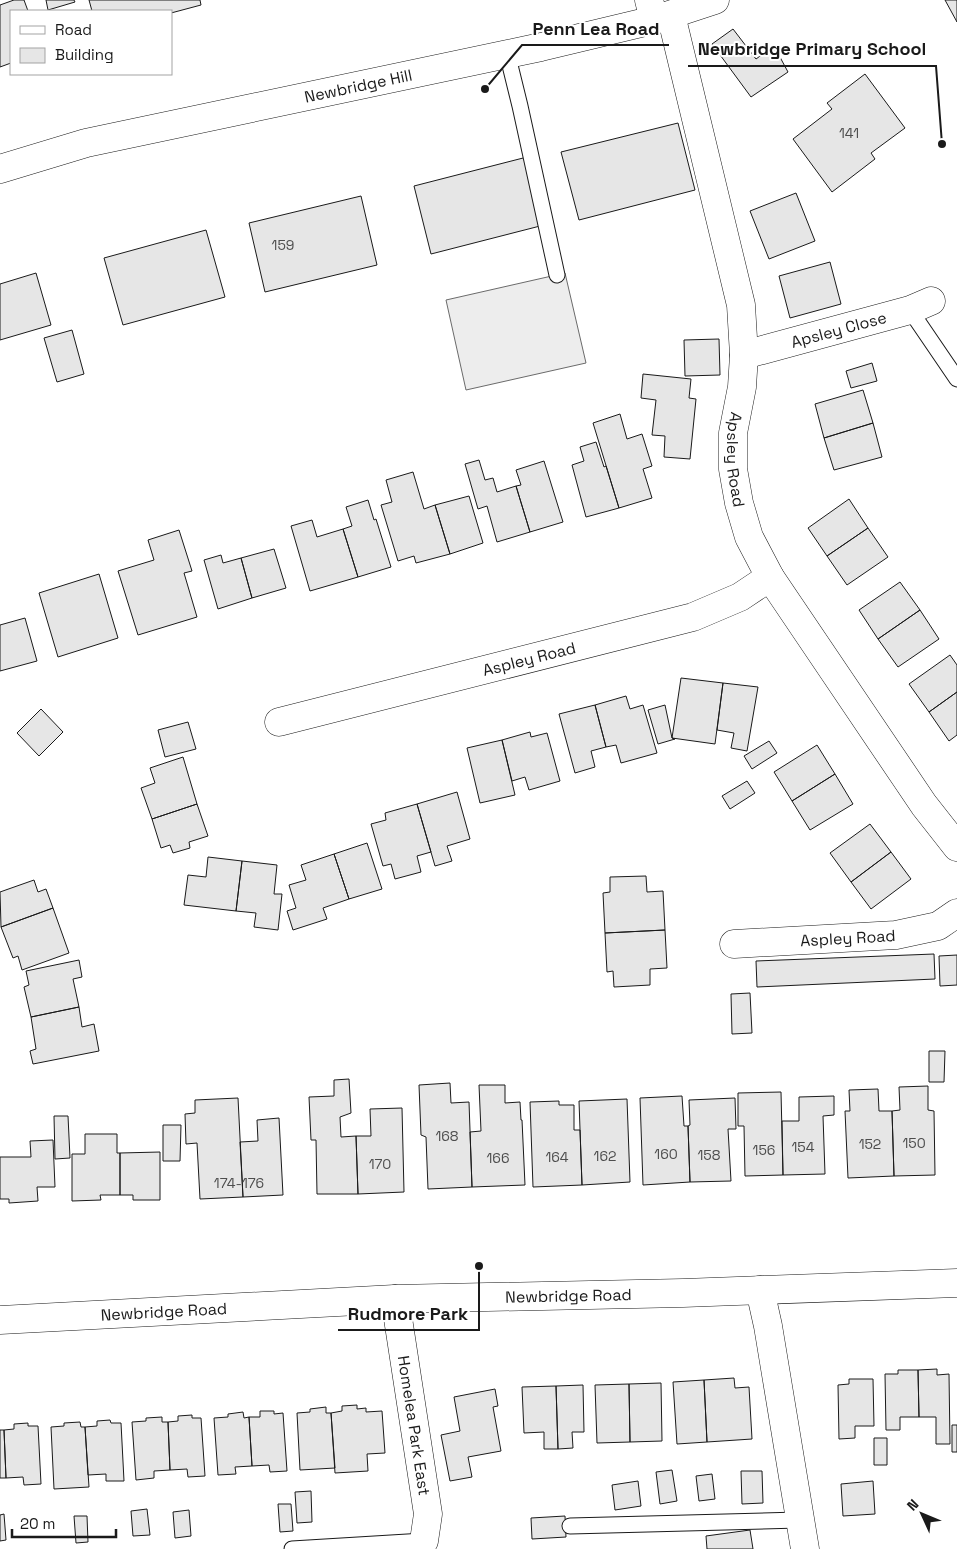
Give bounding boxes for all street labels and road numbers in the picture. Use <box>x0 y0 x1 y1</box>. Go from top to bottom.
street label: Newbridge Hill <box>303 64 414 108</box>
street label: Apsley Close <box>789 307 889 353</box>
street label: Apsley Road <box>722 410 750 509</box>
street label: Aspley Road <box>480 637 578 681</box>
street label: Aspley Road <box>800 925 896 951</box>
street label: Newbridge Road <box>505 1284 632 1308</box>
street label: Newbridge Road <box>100 1298 228 1326</box>
street label: Homelea Park East <box>393 1354 435 1497</box>

